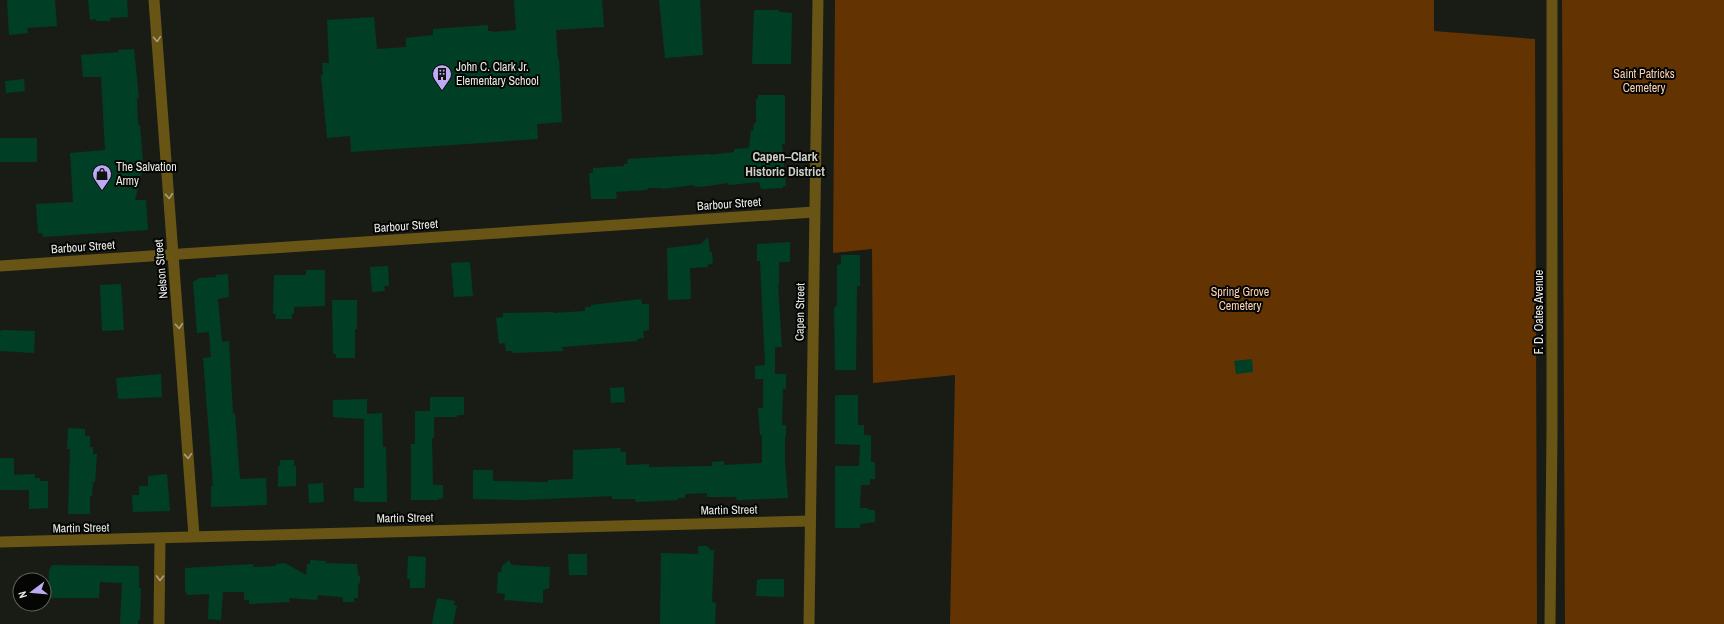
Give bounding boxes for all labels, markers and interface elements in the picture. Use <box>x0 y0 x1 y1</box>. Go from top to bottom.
one-way arrow <box>152 36 161 42</box>
place label: John C. Clark Jr. Elementary School <box>456 59 539 89</box>
building icon: John C. Clark Jr. Elementary School <box>431 63 453 91</box>
park label: Saint Patricks Cemetery <box>1613 66 1675 96</box>
district label: Capen–Clark Historic District <box>745 148 825 180</box>
place label: The Salvation Army <box>115 159 177 189</box>
shop icon: The Salvation Army <box>91 163 113 191</box>
one-way arrow <box>164 193 173 199</box>
street label: Barbour Street <box>697 194 762 214</box>
street label: Barbour Street <box>374 216 439 236</box>
street label: Barbour Street <box>51 237 116 257</box>
street label: Nelson Street <box>150 238 172 299</box>
street label: F. D. Oates Avenue <box>1531 270 1547 354</box>
street label: Capen Street <box>791 283 809 341</box>
park label: Spring Grove Cemetery <box>1211 284 1269 314</box>
one-way arrow <box>174 323 183 329</box>
one-way arrow <box>184 453 193 459</box>
street label: Martin Street <box>700 502 758 518</box>
street label: Martin Street <box>376 510 434 526</box>
street label: Martin Street <box>52 520 110 536</box>
north arrow <box>12 572 52 612</box>
one-way arrow <box>156 575 164 581</box>
text: N <box>15 590 30 600</box>

